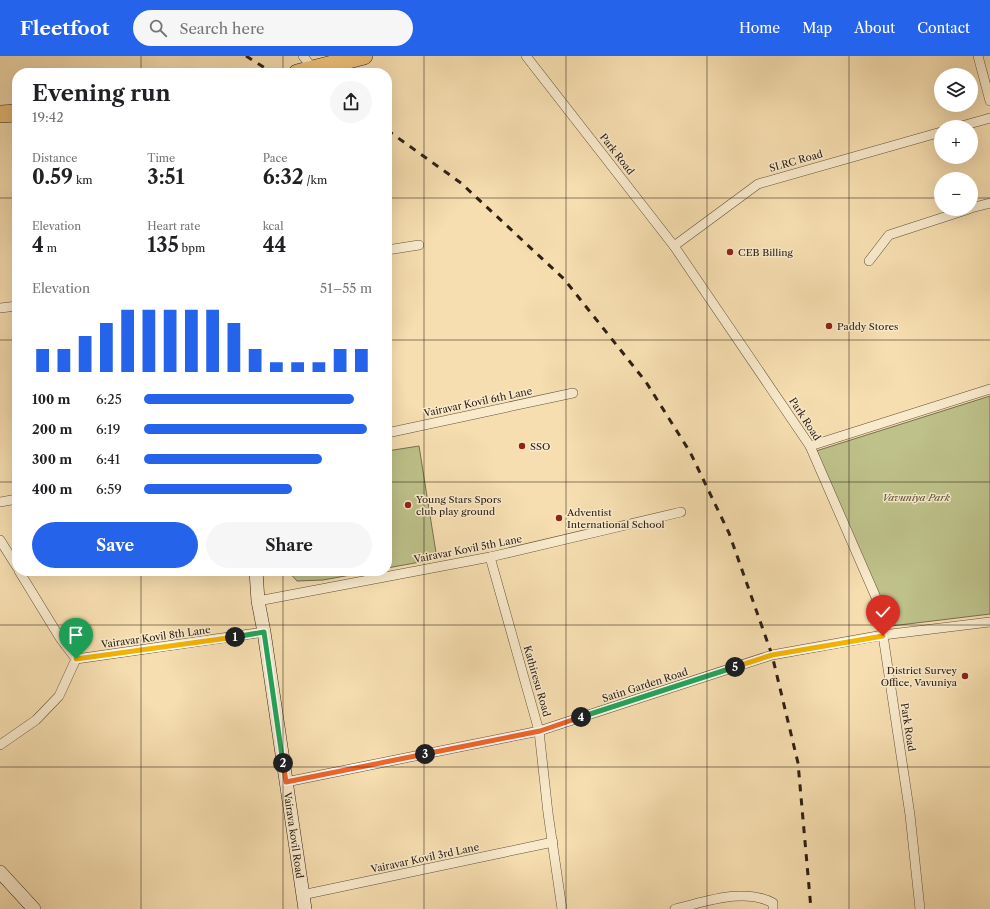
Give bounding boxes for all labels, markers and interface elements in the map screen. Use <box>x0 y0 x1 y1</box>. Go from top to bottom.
search box <box>133 10 413 46</box>
text: Fleetfoot <box>20 17 109 40</box>
icon: search <box>147 17 169 39</box>
text: Search here <box>179 19 264 38</box>
text: Home <box>739 19 780 37</box>
text: Map <box>802 19 832 37</box>
text: About <box>854 19 895 37</box>
text: Contact <box>917 19 970 37</box>
map controls <box>934 68 978 216</box>
button: layers <box>934 68 978 112</box>
text: Evening run <box>32 80 171 107</box>
button: share <box>330 81 372 123</box>
text: 19:42 <box>32 109 64 125</box>
button: + <box>934 120 978 164</box>
street label: Park Road <box>597 131 637 177</box>
street label: SLRC Road <box>768 147 824 175</box>
text: Distance <box>32 151 78 165</box>
text: Time <box>147 151 175 165</box>
text: Pace <box>263 151 288 165</box>
text: 0.59 <box>32 165 73 189</box>
text: 3:51 <box>147 165 185 189</box>
text: 6:32 <box>263 165 304 189</box>
button: − <box>934 172 978 216</box>
text: km <box>73 173 93 187</box>
text: /km <box>304 173 327 187</box>
text: Elevation <box>32 219 81 233</box>
text: Heart rate <box>147 219 200 233</box>
text: kcal <box>263 219 283 233</box>
text: 4 <box>32 233 44 257</box>
text: 135 <box>147 233 179 257</box>
text: 44 <box>263 233 286 257</box>
text: m <box>44 241 57 255</box>
text: bpm <box>179 241 205 255</box>
place label: CEB Billing <box>738 246 793 259</box>
marker: CEB Billing <box>725 247 735 257</box>
text: Elevation <box>32 280 90 296</box>
text: 51–55 m <box>320 280 372 296</box>
place label: Paddy Stores <box>837 320 898 333</box>
marker: Paddy Stores <box>824 321 834 331</box>
street label: Vairavar Kovil 6th Lane <box>422 384 534 420</box>
text: 100 m <box>32 391 71 407</box>
text: 6:25 <box>96 391 122 407</box>
street label: Park Road <box>786 395 824 443</box>
text: 200 m <box>32 421 72 437</box>
text: 6:19 <box>96 421 120 437</box>
place label: SSO <box>530 440 550 453</box>
marker: SSO <box>517 441 527 451</box>
text: 300 m <box>32 451 72 467</box>
text: 6:41 <box>96 451 120 467</box>
text: 400 m <box>32 481 72 497</box>
text: 6:59 <box>96 481 122 497</box>
park label: Vavuniya Park <box>882 491 951 504</box>
place label: Young Stars Spors club play ground <box>415 493 501 518</box>
marker: Young Stars Spors club play ground <box>403 500 413 510</box>
place label: Adventist International School <box>566 506 665 531</box>
marker: Adventist International School <box>554 513 564 523</box>
button: Save <box>32 522 198 568</box>
button: Share <box>206 522 372 568</box>
street label: Vairavar Kovil 5th Lane <box>412 532 524 566</box>
pin <box>866 595 900 636</box>
icon: check <box>872 601 894 623</box>
pin <box>59 618 93 659</box>
street label: Vairavar Kovil 8th Lane <box>99 623 212 651</box>
icon: arrive <box>65 624 87 646</box>
pin: 1 <box>225 627 245 647</box>
text: 1 <box>233 630 237 644</box>
street label: Kathiresu Road <box>521 644 553 718</box>
pin: 5 <box>725 657 745 677</box>
text: 5 <box>732 660 738 674</box>
place label: District Survey Office, Vavuniya <box>881 664 958 689</box>
street label: Satin Garden Road <box>600 665 690 705</box>
marker: District Survey Office, Vavuniya <box>960 671 970 681</box>
street label: Park Road <box>898 702 918 752</box>
pin: 4 <box>571 707 591 727</box>
text: 4 <box>578 710 584 724</box>
pin: 3 <box>415 744 435 764</box>
text: 3 <box>422 747 428 761</box>
pin: 2 <box>273 753 293 773</box>
text: 2 <box>280 756 286 770</box>
street label: Vairava kovil Road <box>281 790 307 879</box>
street label: Vairavar Kovil 3rd Lane <box>369 840 481 876</box>

